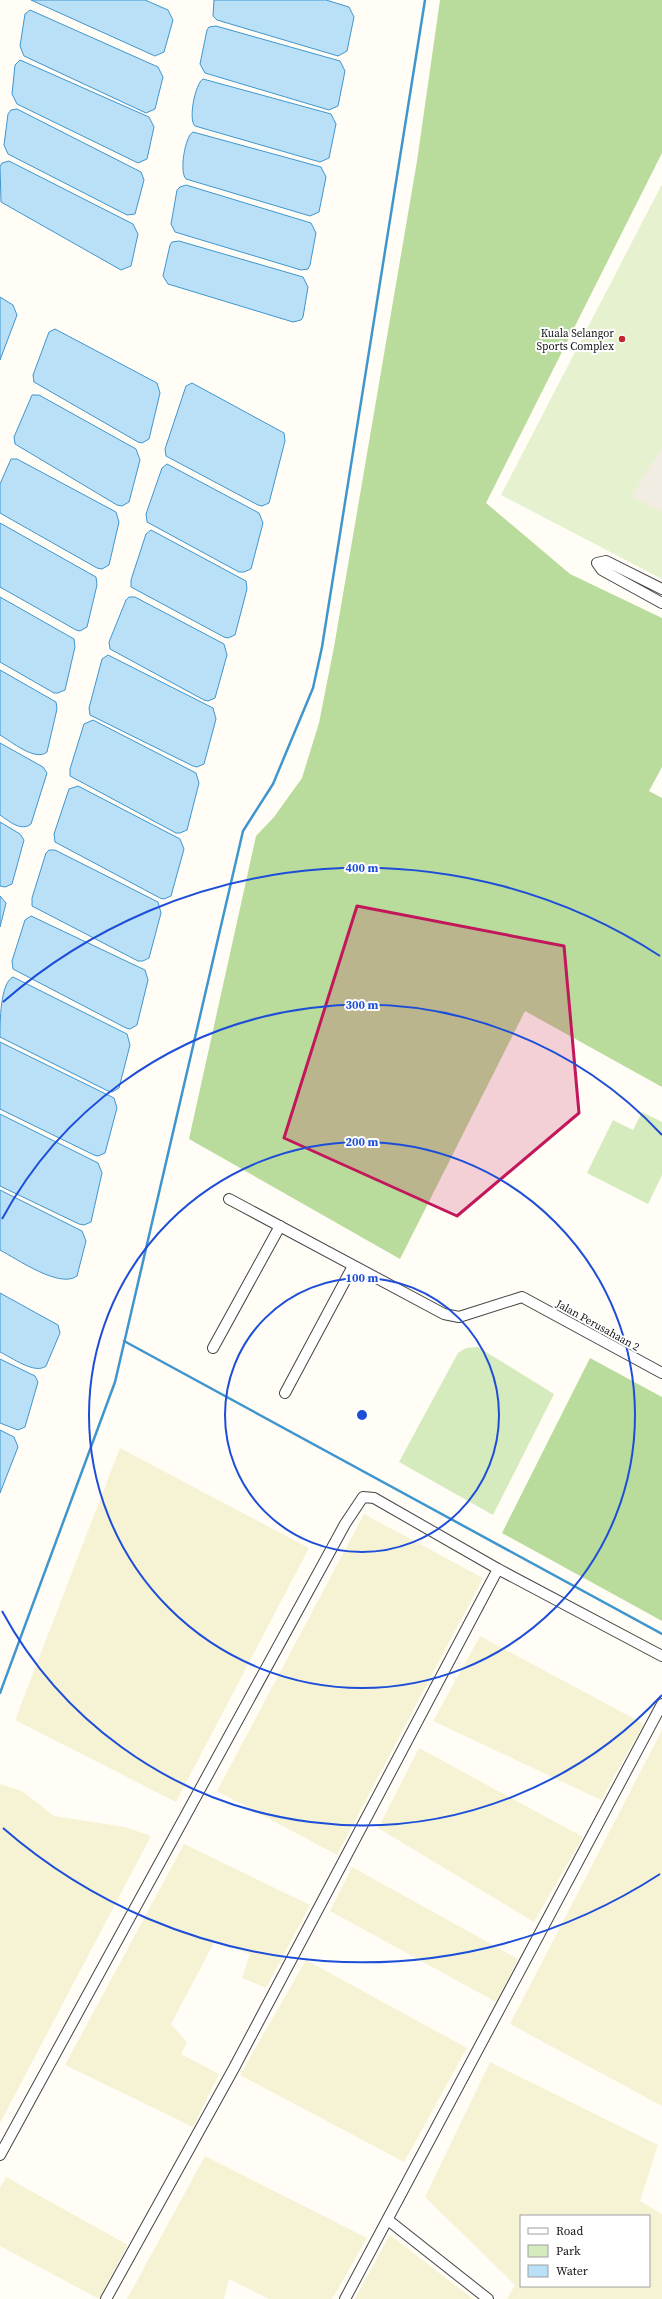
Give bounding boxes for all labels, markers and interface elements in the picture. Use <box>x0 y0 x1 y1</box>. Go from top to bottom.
place label: Kuala Selangor Sports Complex <box>537 326 614 354</box>
marker: Kuala Selangor Sports Complex <box>617 334 627 344</box>
text: 400 m <box>346 860 379 876</box>
text: 300 m <box>346 997 379 1013</box>
text: 200 m <box>346 1134 379 1150</box>
text: 100 m <box>346 1270 379 1286</box>
street label: Jalan Perusahaan 2 <box>553 1296 643 1355</box>
centre of rings <box>355 1408 369 1422</box>
legend <box>520 2215 650 2287</box>
text: Road <box>556 2223 583 2239</box>
text: Park <box>556 2243 581 2259</box>
text: Water <box>556 2263 588 2279</box>

